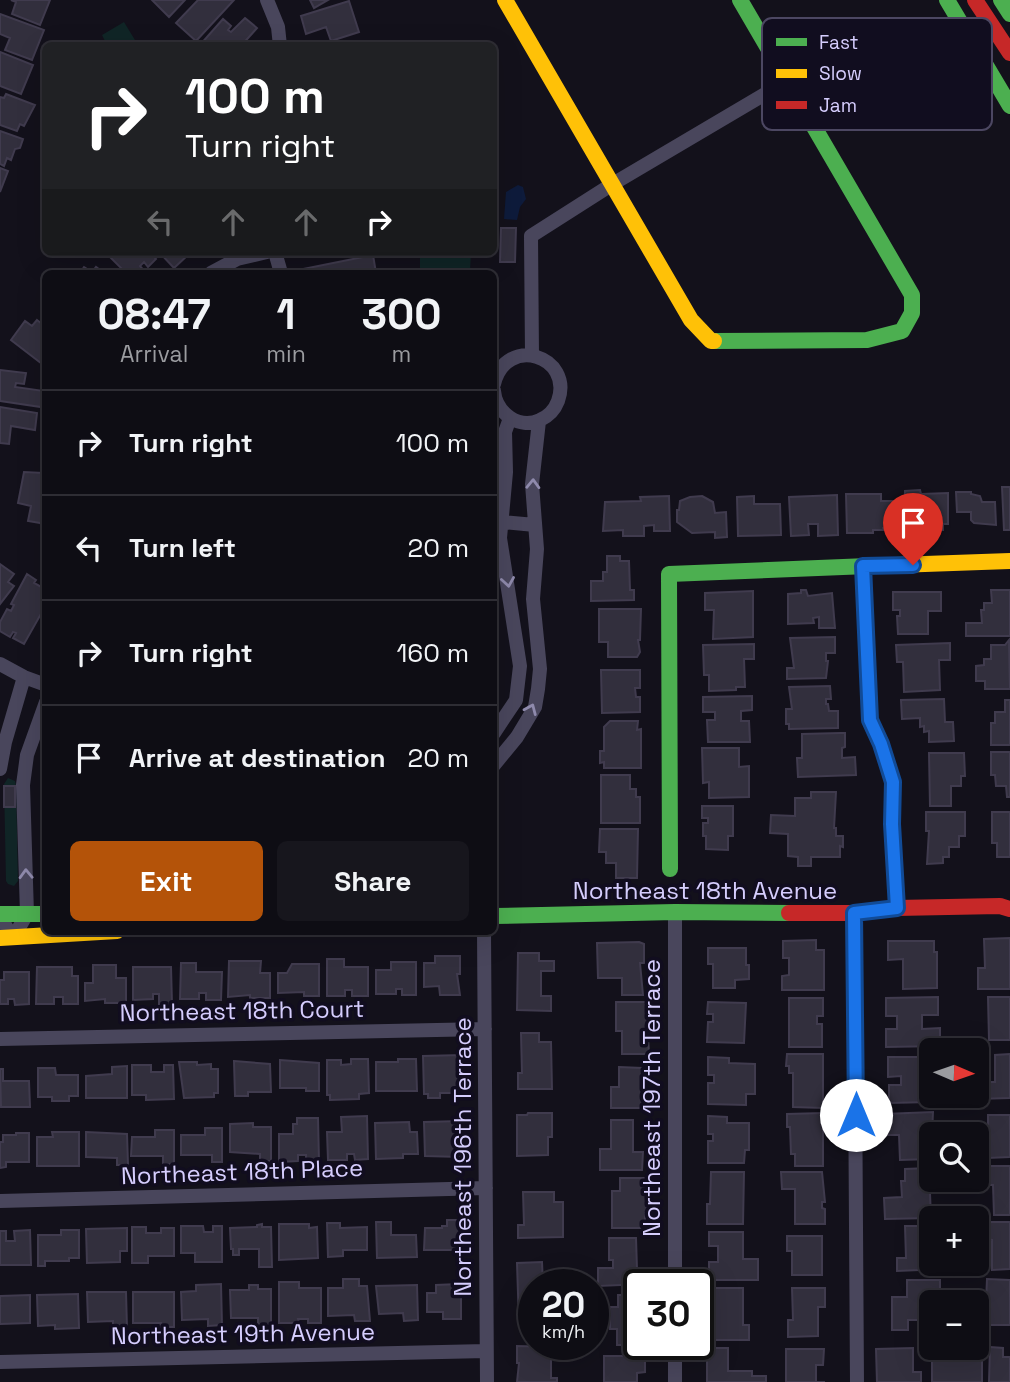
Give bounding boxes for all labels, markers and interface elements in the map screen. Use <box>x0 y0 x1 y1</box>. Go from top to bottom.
legend <box>762 18 992 130</box>
text: Fast <box>819 30 859 55</box>
text: Slow <box>819 61 862 86</box>
text: 100 m <box>185 65 325 127</box>
icon: right <box>70 70 161 161</box>
text: Jam <box>819 93 857 118</box>
text: Turn right <box>185 126 335 166</box>
icon: left <box>141 203 179 241</box>
icon: ahead <box>214 203 252 241</box>
icon: ahead <box>287 203 325 241</box>
icon: right <box>360 203 398 241</box>
text: 08:47 <box>98 288 211 341</box>
text: 1 <box>277 288 296 341</box>
text: 300 <box>361 288 441 341</box>
text: Arrival <box>120 339 188 369</box>
text: min <box>266 339 306 369</box>
text: m <box>392 339 411 369</box>
icon: right <box>70 424 108 462</box>
text: Turn right <box>129 426 253 460</box>
text: 100 m <box>396 426 469 460</box>
one-way arrow <box>526 478 541 489</box>
pin <box>883 493 943 565</box>
icon: arrive <box>894 504 932 542</box>
icon: left <box>70 529 108 567</box>
text: Turn left <box>129 531 236 565</box>
text: 20 m <box>408 531 469 565</box>
one-way arrow <box>500 577 515 588</box>
icon: right <box>70 634 108 672</box>
text: Turn right <box>129 636 253 670</box>
text: 160 m <box>397 636 469 670</box>
one-way arrow <box>523 704 537 716</box>
icon: arrive <box>70 739 108 777</box>
text: Arrive at destination <box>129 741 386 775</box>
text: 20 m <box>408 741 469 775</box>
button: Exit <box>70 841 263 921</box>
button: Share <box>277 841 469 921</box>
one-way arrow <box>19 868 34 879</box>
street label: Northeast 18th Avenue <box>573 875 837 906</box>
street label: Northeast 197th Terrace <box>636 959 667 1237</box>
street label: Northeast 18th Court <box>119 993 365 1028</box>
street label: Northeast 196th Terrace <box>447 1017 478 1297</box>
north arrow <box>919 1038 989 1108</box>
map controls <box>919 1038 989 1360</box>
position arrow <box>819 1078 893 1152</box>
button: search <box>919 1122 989 1192</box>
street label: Northeast 18th Place <box>120 1152 364 1191</box>
button: + <box>919 1206 989 1276</box>
speed limit sign: 30 <box>623 1269 714 1360</box>
text: 20 <box>542 1283 585 1327</box>
button: − <box>919 1290 989 1360</box>
street label: Northeast 19th Avenue <box>111 1316 375 1351</box>
text: km/h <box>542 1320 585 1343</box>

